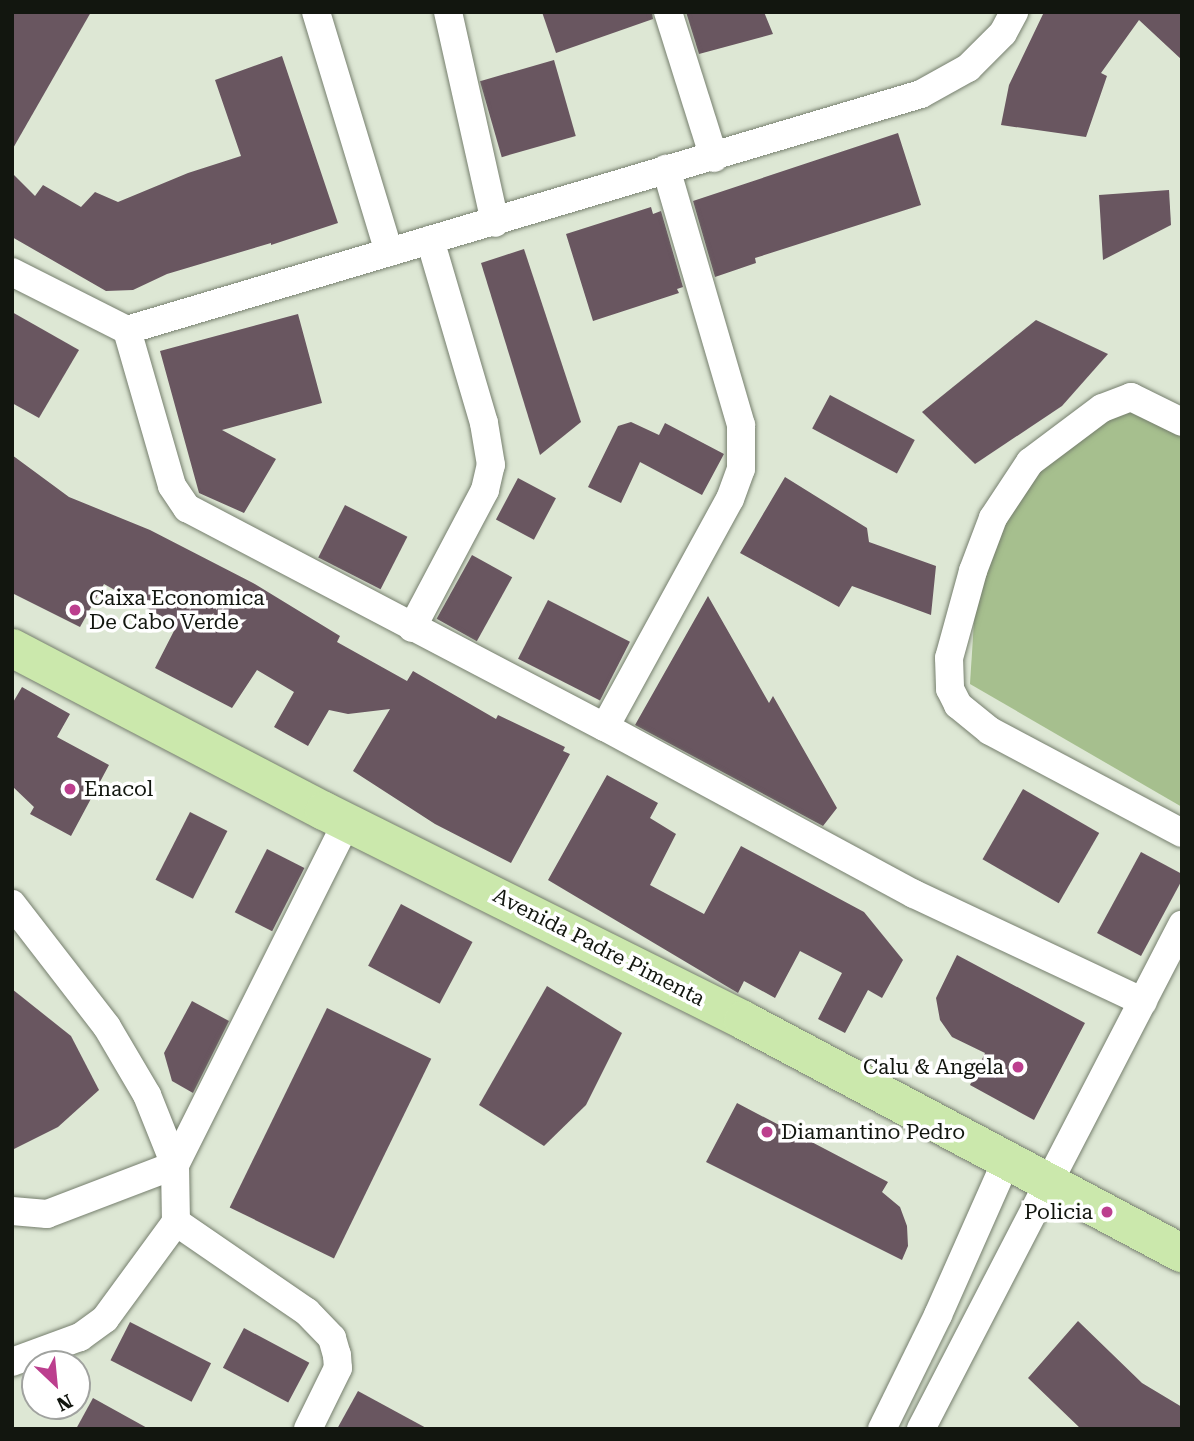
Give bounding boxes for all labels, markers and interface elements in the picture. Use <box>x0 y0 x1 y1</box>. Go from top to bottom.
place label: Caixa Economica De Cabo Verde <box>89 585 265 635</box>
marker: Caixa Economica De Cabo Verde <box>67 602 83 618</box>
place label: Enacol <box>84 776 153 802</box>
marker: Enacol <box>62 781 78 797</box>
street label: Avenida Padre Pimenta <box>489 883 709 1011</box>
place label: Calu & Angela <box>863 1054 1004 1080</box>
marker: Calu & Angela <box>1010 1059 1026 1075</box>
place label: Diamantino Pedro <box>781 1119 965 1145</box>
marker: Diamantino Pedro <box>759 1124 775 1140</box>
place label: Policia <box>1024 1199 1093 1225</box>
marker: Policia <box>1099 1204 1115 1220</box>
north arrow <box>21 1350 91 1420</box>
text: N <box>53 1389 76 1416</box>

